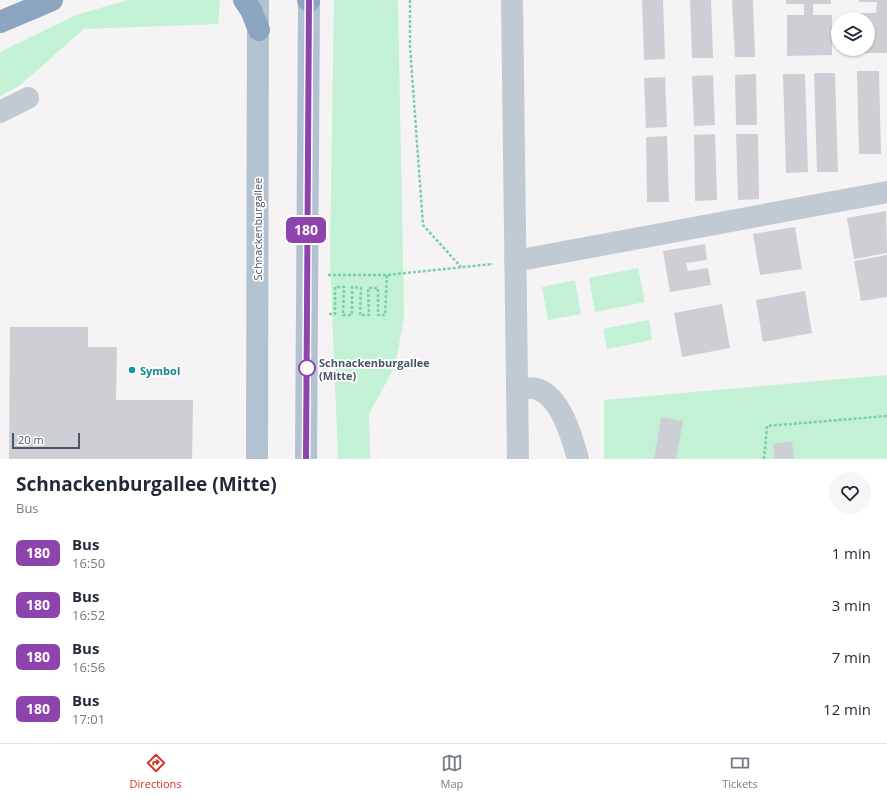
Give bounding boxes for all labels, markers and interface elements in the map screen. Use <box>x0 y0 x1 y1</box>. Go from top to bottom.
map controls <box>831 12 875 56</box>
button: layers <box>831 12 875 56</box>
street label: Schnackenburgallee <box>250 178 265 280</box>
line badge: 180 <box>283 217 329 243</box>
text: 180 <box>294 220 318 239</box>
place label: Schnackenburgallee (Mitte) <box>319 355 430 383</box>
marker: Schnackenburgallee (Mitte) <box>298 359 316 377</box>
place label: Symbol <box>140 363 180 378</box>
marker: Symbol <box>127 365 137 375</box>
scale bar <box>12 431 80 450</box>
text: 20 m <box>18 432 44 447</box>
text: Schnackenburgallee (Mitte) <box>16 471 277 497</box>
button: heart <box>829 472 871 514</box>
text: Bus <box>16 499 39 517</box>
text: Bus <box>72 534 99 554</box>
text: 180 <box>26 543 50 562</box>
text: 1 min <box>832 543 871 563</box>
text: 16:50 <box>72 554 105 572</box>
text: Bus <box>72 586 99 606</box>
text: 180 <box>26 595 50 614</box>
text: 3 min <box>832 595 871 615</box>
text: 16:52 <box>72 606 105 624</box>
text: Bus <box>72 638 99 658</box>
text: 180 <box>26 647 50 666</box>
text: 7 min <box>832 647 871 667</box>
text: 16:56 <box>72 658 105 676</box>
text: Bus <box>72 690 99 710</box>
text: 180 <box>26 699 50 718</box>
text: 12 min <box>823 699 871 719</box>
text: 17:01 <box>72 710 105 728</box>
tab: Directions <box>130 752 182 791</box>
tab: Map <box>441 752 463 791</box>
tab: Tickets <box>722 752 758 791</box>

